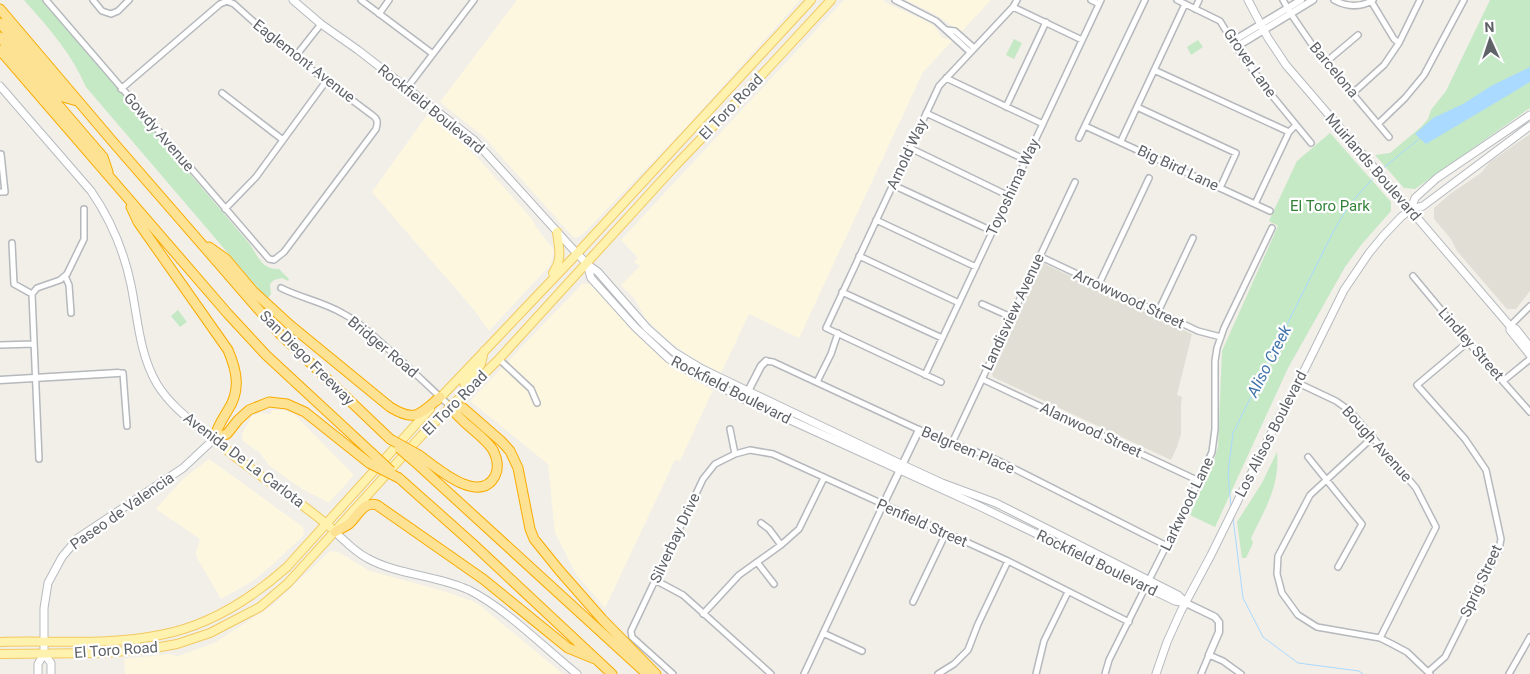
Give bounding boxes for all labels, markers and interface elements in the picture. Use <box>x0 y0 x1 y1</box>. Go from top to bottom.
north arrow <box>1465 15 1515 65</box>
street label: Eaglemont Avenue <box>249 16 359 106</box>
text: N <box>1484 19 1495 35</box>
street label: Grover Lane <box>1220 25 1280 101</box>
street label: Barcelona <box>1306 39 1362 101</box>
street label: Rockfield Boulevard <box>374 61 488 157</box>
street label: El Toro Road <box>695 71 767 143</box>
street label: Gowdy Avenue <box>120 89 198 175</box>
street label: Muirlands Boulevard <box>1321 110 1425 224</box>
street label: Arnold Way <box>883 116 931 192</box>
street label: Toyoshima Way <box>983 136 1043 238</box>
street label: Big Bird Lane <box>1134 141 1222 195</box>
park label: El Toro Park <box>1290 197 1370 215</box>
street label: Landisview Avenue <box>978 250 1048 373</box>
street label: Arrowwood Street <box>1071 266 1187 333</box>
street label: Lindley Street <box>1435 304 1507 384</box>
street label: San Diego Freeway <box>256 307 358 409</box>
street label: Bridger Road <box>344 312 422 382</box>
water label: Aliso Creek <box>1242 321 1296 401</box>
street label: Rockfield Boulevard <box>668 352 794 428</box>
street label: El Toro Road <box>419 367 491 439</box>
street label: Los Alisos Boulevard <box>1231 368 1311 500</box>
street label: Alanwood Street <box>1037 399 1145 461</box>
street label: Bough Avenue <box>1338 402 1416 486</box>
street label: Avenida De La Carlota <box>180 409 308 511</box>
street label: Belgreen Place <box>919 422 1017 478</box>
street label: Larkwood Lane <box>1157 454 1217 554</box>
street label: Paseo de Valencia <box>67 468 177 554</box>
street label: Silverbay Drive <box>646 490 704 586</box>
street label: Penfield Street <box>874 495 970 551</box>
street label: Rockfield Boulevard <box>1034 526 1160 600</box>
street label: Sprig Street <box>1456 542 1506 620</box>
street label: El Toro Road <box>73 638 159 662</box>

